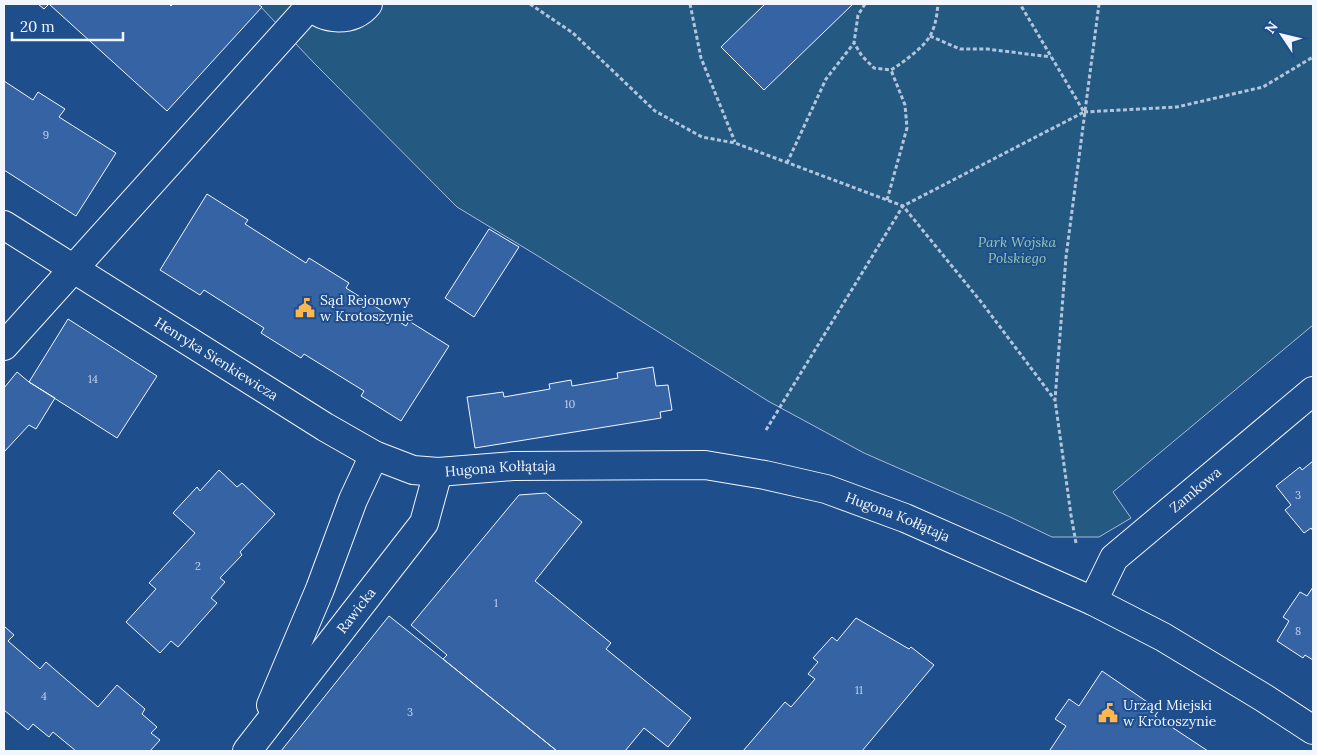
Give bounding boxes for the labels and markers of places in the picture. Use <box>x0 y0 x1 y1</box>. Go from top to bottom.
place label: Sąd Rejonowy w Krotoszynie <box>320 291 414 325</box>
public building icon: Sąd Rejonowy w Krotoszynie <box>294 297 316 319</box>
place label: Urząd Miejski w Krotoszynie <box>1123 696 1217 730</box>
public building icon: Urząd Miejski w Krotoszynie <box>1097 702 1119 724</box>

